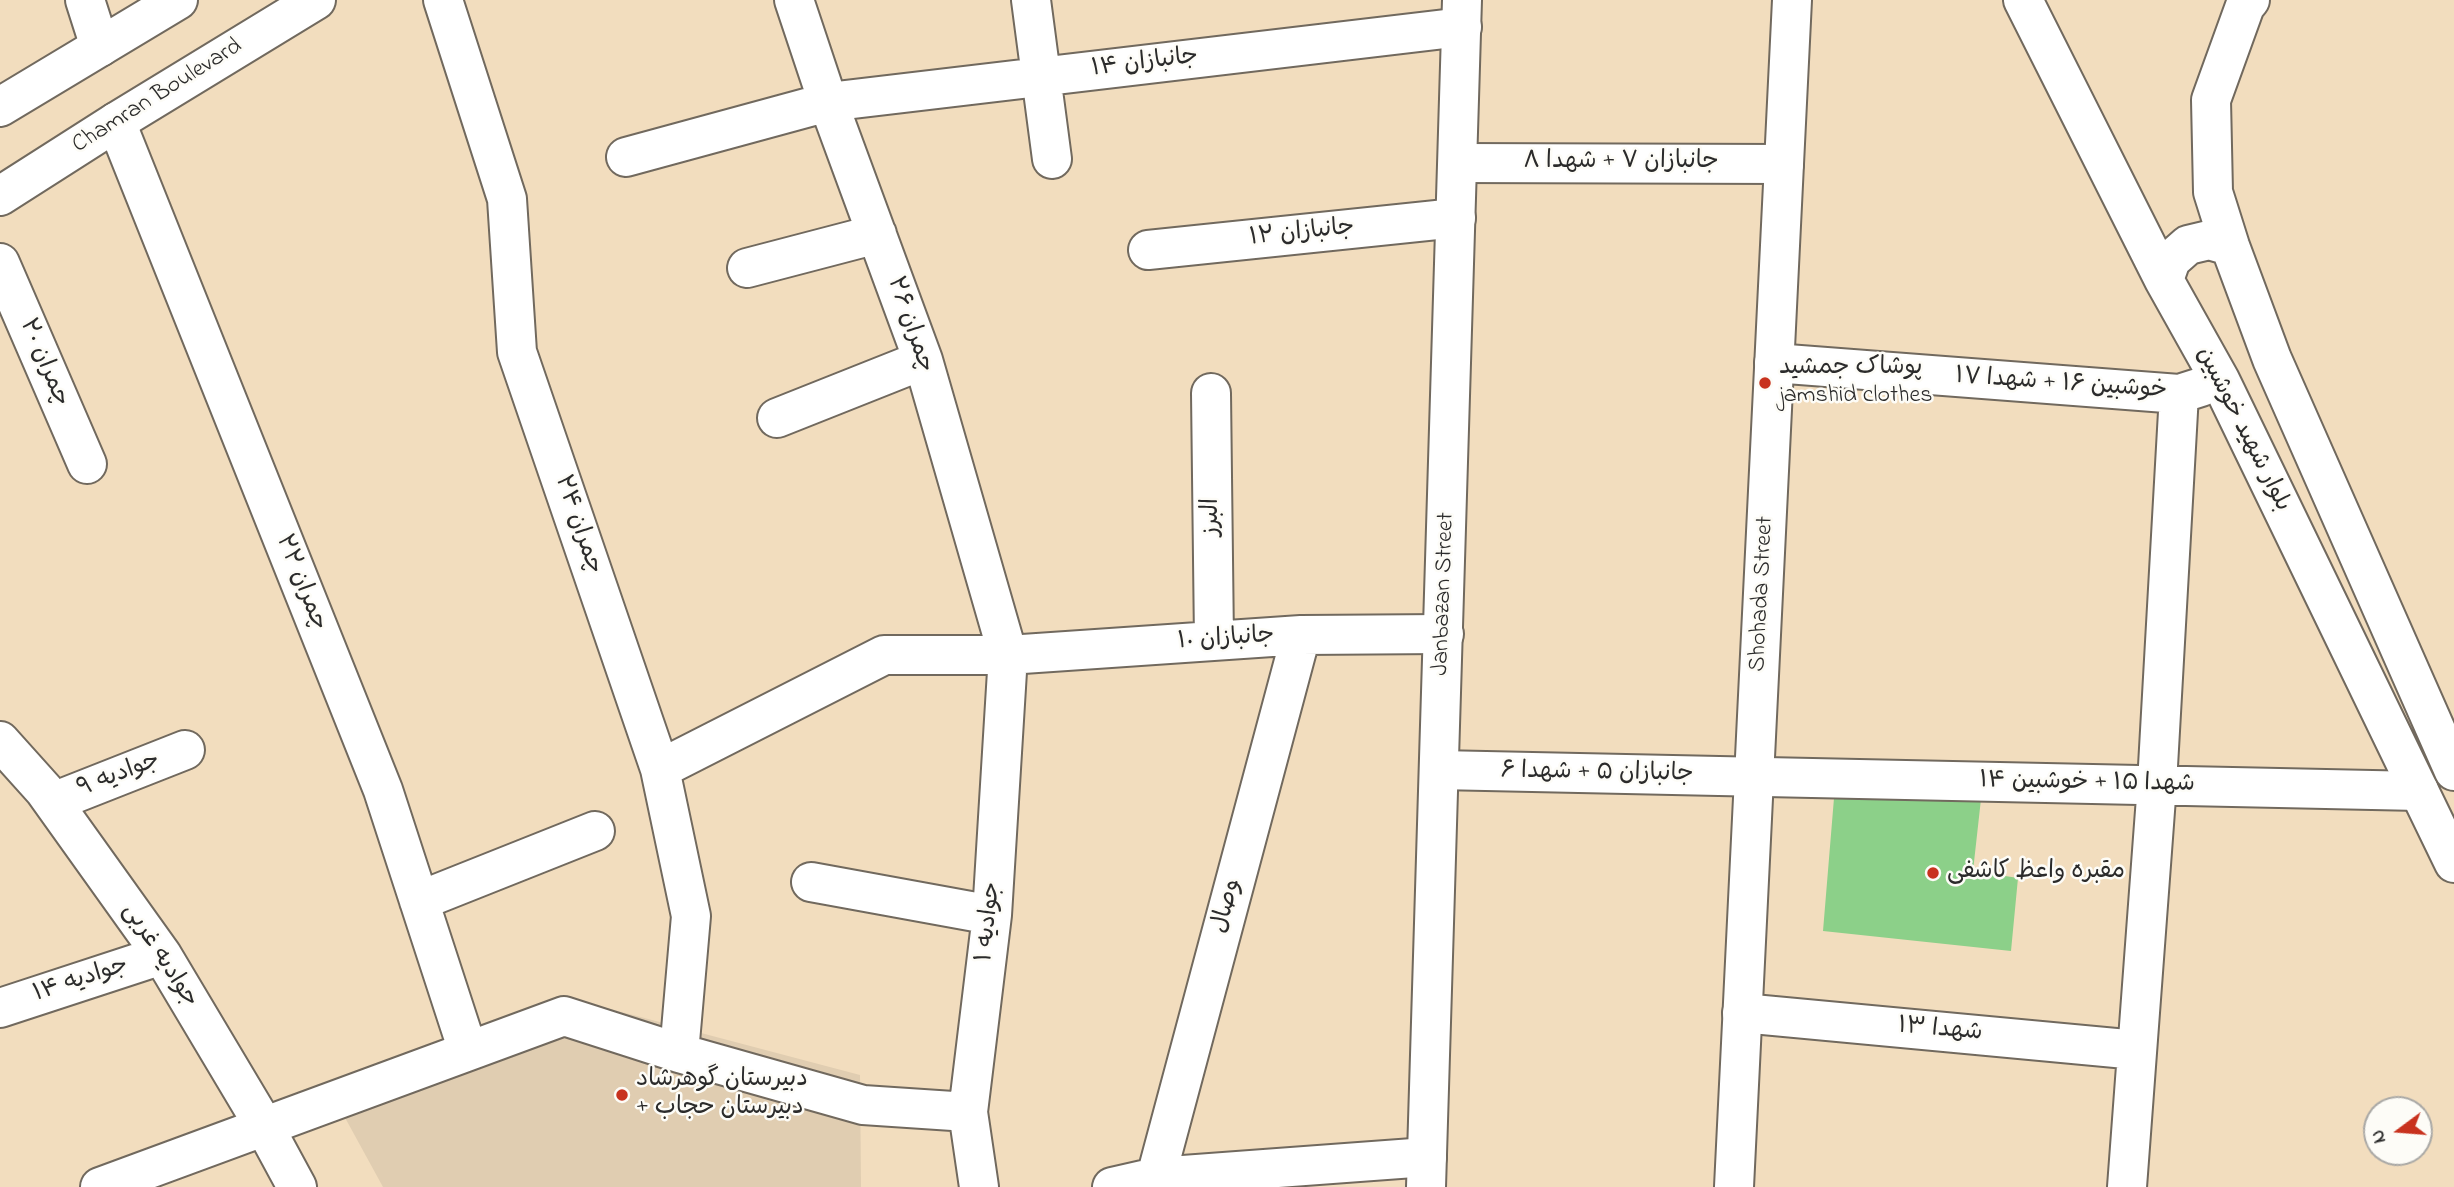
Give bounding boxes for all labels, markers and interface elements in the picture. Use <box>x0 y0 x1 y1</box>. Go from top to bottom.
street label: Chamran Boulevard <box>68 33 248 161</box>
street label: جانبازان ۱۴ <box>1090 43 1200 85</box>
street label: جانبازان ۷ + شهدا ۸ <box>1523 149 1719 177</box>
street label: جانبازان ۱۲ <box>1248 214 1356 254</box>
street label: چمران ۲۶ <box>879 273 939 377</box>
street label: چمران ۲۰ <box>12 315 74 411</box>
street label: بلوار شهید خوشبین <box>2188 343 2296 517</box>
place label: پوشاک جمشید jamshid clothes <box>1779 355 1932 411</box>
street label: خوشبین ۱۶ + شهدا ۱۷ <box>1954 363 2168 407</box>
marker: پوشاک جمشید jamshid clothes <box>1757 375 1773 391</box>
street label: چمران ۲۴ <box>547 472 607 578</box>
street label: البرز <box>1199 498 1227 536</box>
street label: Janbazan Street <box>1428 512 1462 676</box>
street label: Shohada Street <box>1745 515 1781 673</box>
street label: چمران ۲۲ <box>268 531 332 635</box>
street label: جانبازان ۱۰ <box>1177 622 1275 658</box>
street label: جوادیه ۹ <box>74 747 164 805</box>
street label: جانبازان ۵ + شهدا ۶ <box>1500 758 1694 790</box>
street label: شهدا ۱۵ + خوشبین ۱۴ <box>1979 768 2195 800</box>
place label: مقبره واعظ کاشفی <box>1947 859 2125 887</box>
marker: مقبره واعظ کاشفی <box>1925 865 1941 881</box>
street label: وصال <box>1207 875 1249 937</box>
street label: جوادیه ۱ <box>972 881 1008 963</box>
street label: جوادیه غربی <box>115 899 203 1013</box>
street label: جوادیه ۱۴ <box>30 952 132 1010</box>
street label: شهدا ۱۳ <box>1896 1013 1984 1049</box>
place label: دبیرستان گوهرشاد + دبیرستان حجاب <box>636 1067 808 1123</box>
marker: دبیرستان گوهرشاد + دبیرستان حجاب <box>614 1087 630 1103</box>
north arrow <box>2363 1096 2433 1166</box>
text: N <box>2365 1126 2394 1146</box>

